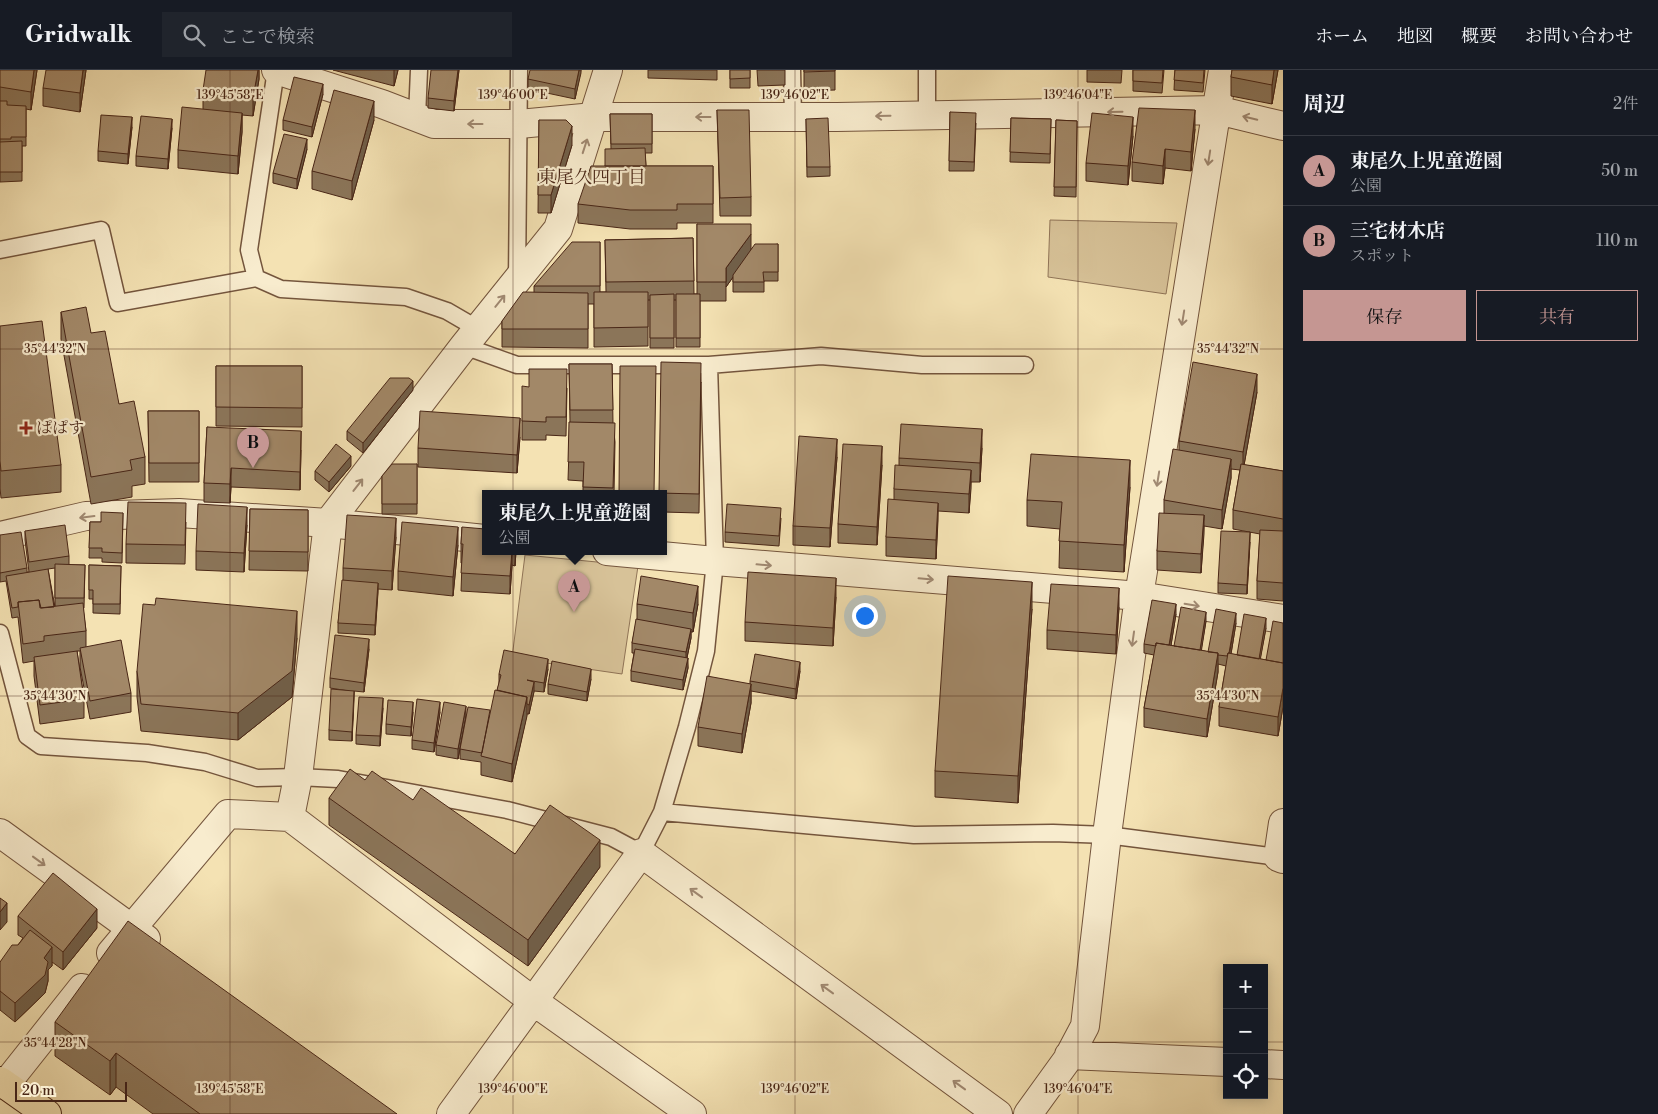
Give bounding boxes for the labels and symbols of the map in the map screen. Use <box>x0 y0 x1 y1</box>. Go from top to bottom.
text: 139°45'58"E <box>197 88 263 103</box>
text: 139°46'00"E <box>478 88 548 103</box>
text: 139°46'02"E <box>761 88 829 103</box>
text: 139°46'04"E <box>1044 88 1112 103</box>
one-way arrow <box>1108 107 1124 116</box>
one-way arrow <box>875 111 892 121</box>
one-way arrow <box>695 112 712 122</box>
one-way arrow <box>1242 112 1258 122</box>
one-way arrow <box>468 119 484 129</box>
one-way arrow <box>580 138 590 154</box>
one-way arrow <box>1204 149 1214 165</box>
district label: 東尾久四丁目 <box>538 166 646 189</box>
one-way arrow <box>495 295 506 308</box>
one-way arrow <box>1178 310 1188 326</box>
text: 35°44'32"N <box>24 342 86 357</box>
text: 35°44'32"N <box>1197 342 1259 357</box>
place label: ぱぱす <box>36 418 84 438</box>
marker: ぱぱす <box>20 422 32 434</box>
pin: B <box>237 427 269 468</box>
one-way arrow <box>1152 470 1162 486</box>
one-way arrow <box>352 479 363 492</box>
one-way arrow <box>79 512 95 522</box>
one-way arrow <box>755 561 771 570</box>
pin: A <box>558 571 590 612</box>
one-way arrow <box>917 574 933 583</box>
one-way arrow <box>1183 600 1199 610</box>
your location <box>852 603 878 629</box>
one-way arrow <box>1128 631 1138 647</box>
text: 35°44'30"N <box>23 689 87 704</box>
text: 35°44'30"N <box>1196 689 1260 704</box>
one-way arrow <box>32 856 46 866</box>
one-way arrow <box>690 888 703 899</box>
one-way arrow <box>820 984 834 994</box>
text: 35°44'28"N <box>24 1036 86 1051</box>
scale bar <box>15 1079 128 1102</box>
one-way arrow <box>952 1080 966 1090</box>
text: 139°45'58"E <box>197 1082 263 1097</box>
text: 139°46'00"E <box>478 1082 548 1097</box>
text: 139°46'02"E <box>761 1082 829 1097</box>
text: 139°46'04"E <box>1044 1082 1112 1097</box>

